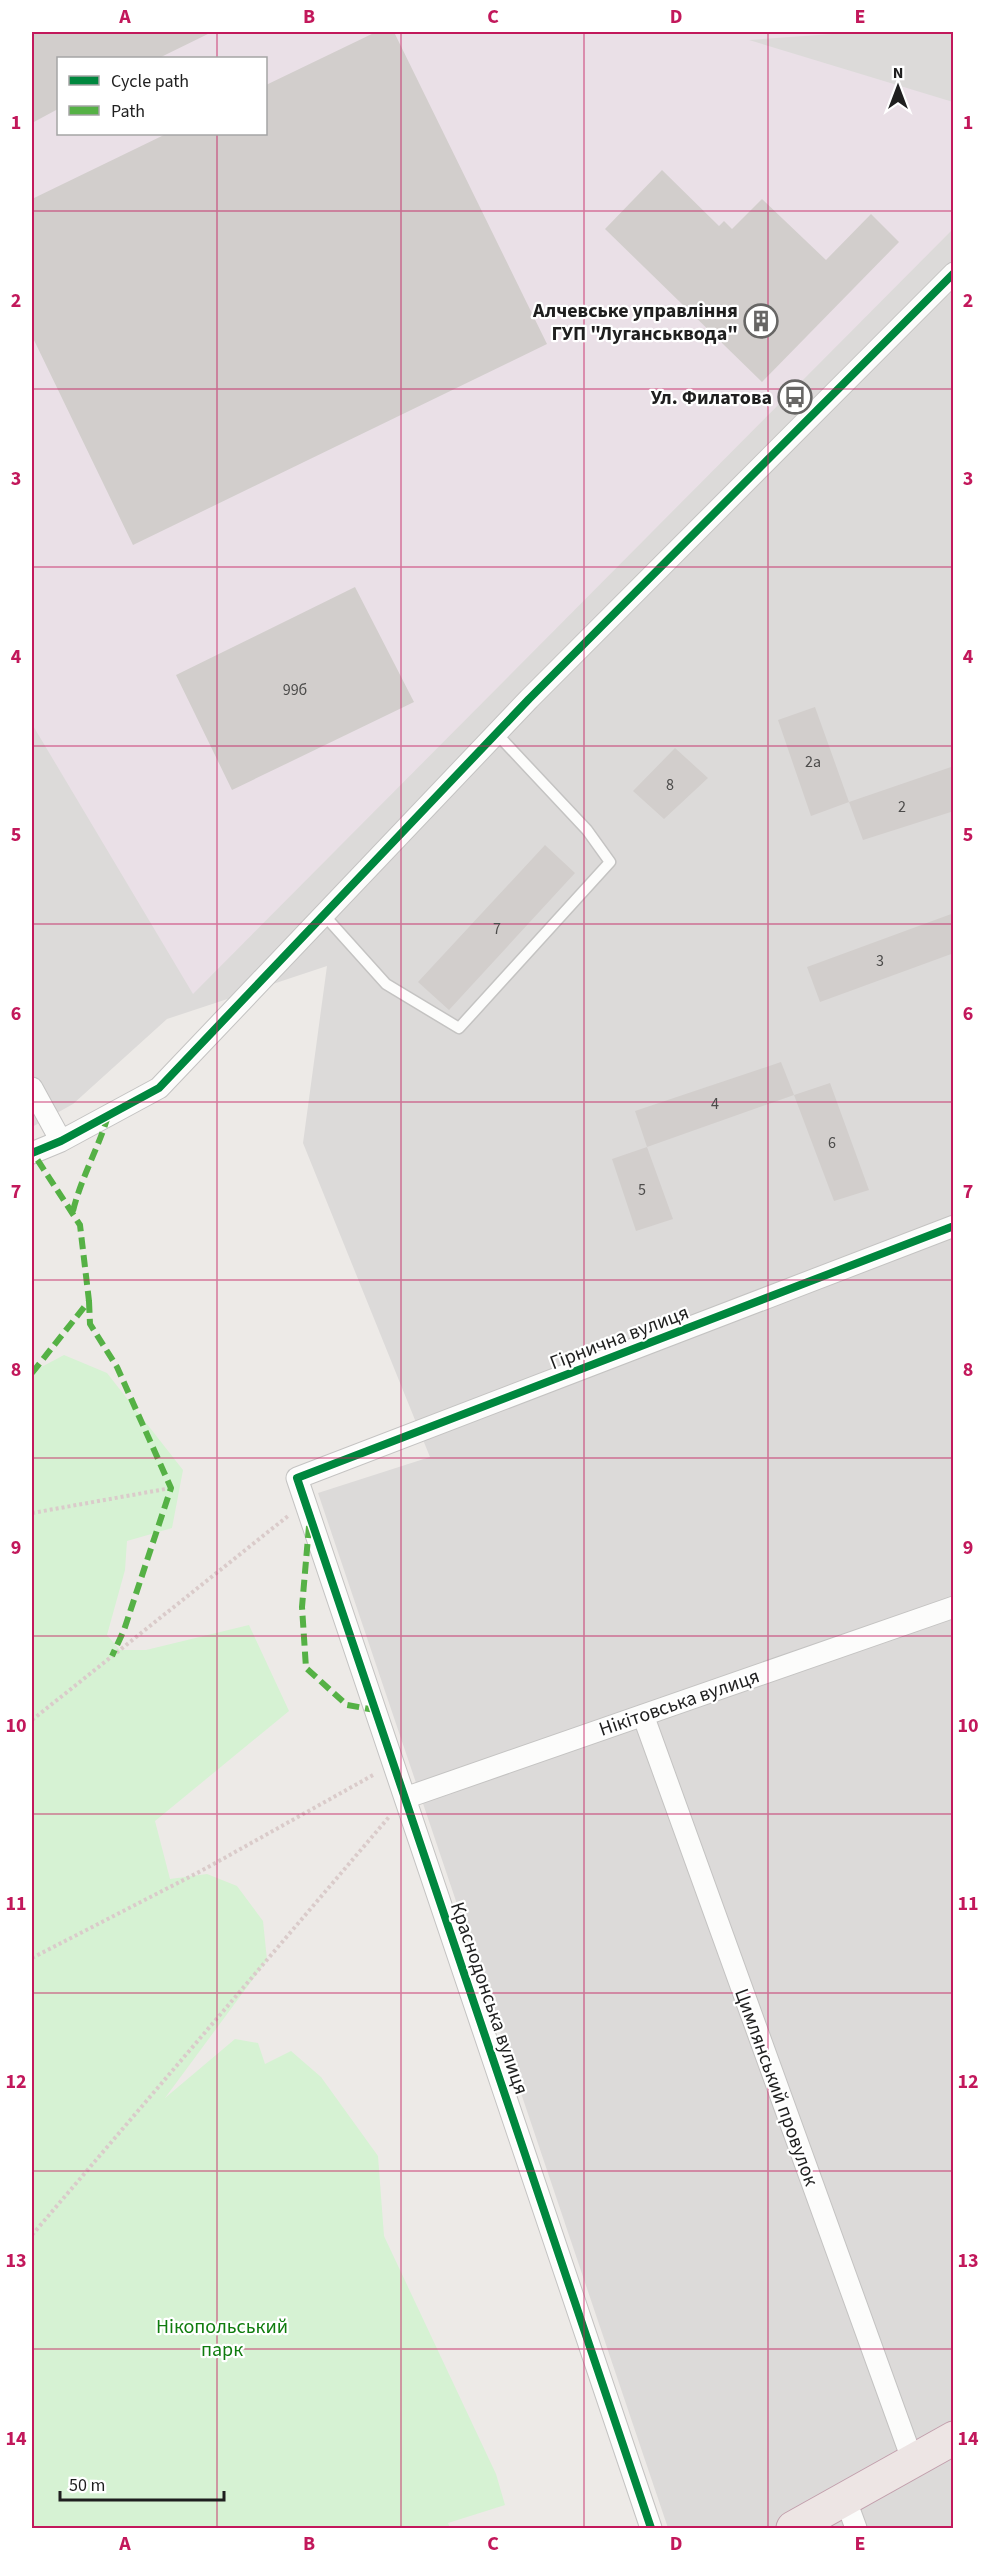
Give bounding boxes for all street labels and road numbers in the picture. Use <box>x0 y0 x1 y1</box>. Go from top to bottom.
street label: Гірнична вулиця <box>546 1299 693 1377</box>
street label: Нікітовська вулиця <box>595 1662 763 1744</box>
street label: Краснодонська вулиця <box>443 1898 535 2098</box>
street label: Цимлянський провулок <box>727 1985 825 2190</box>

